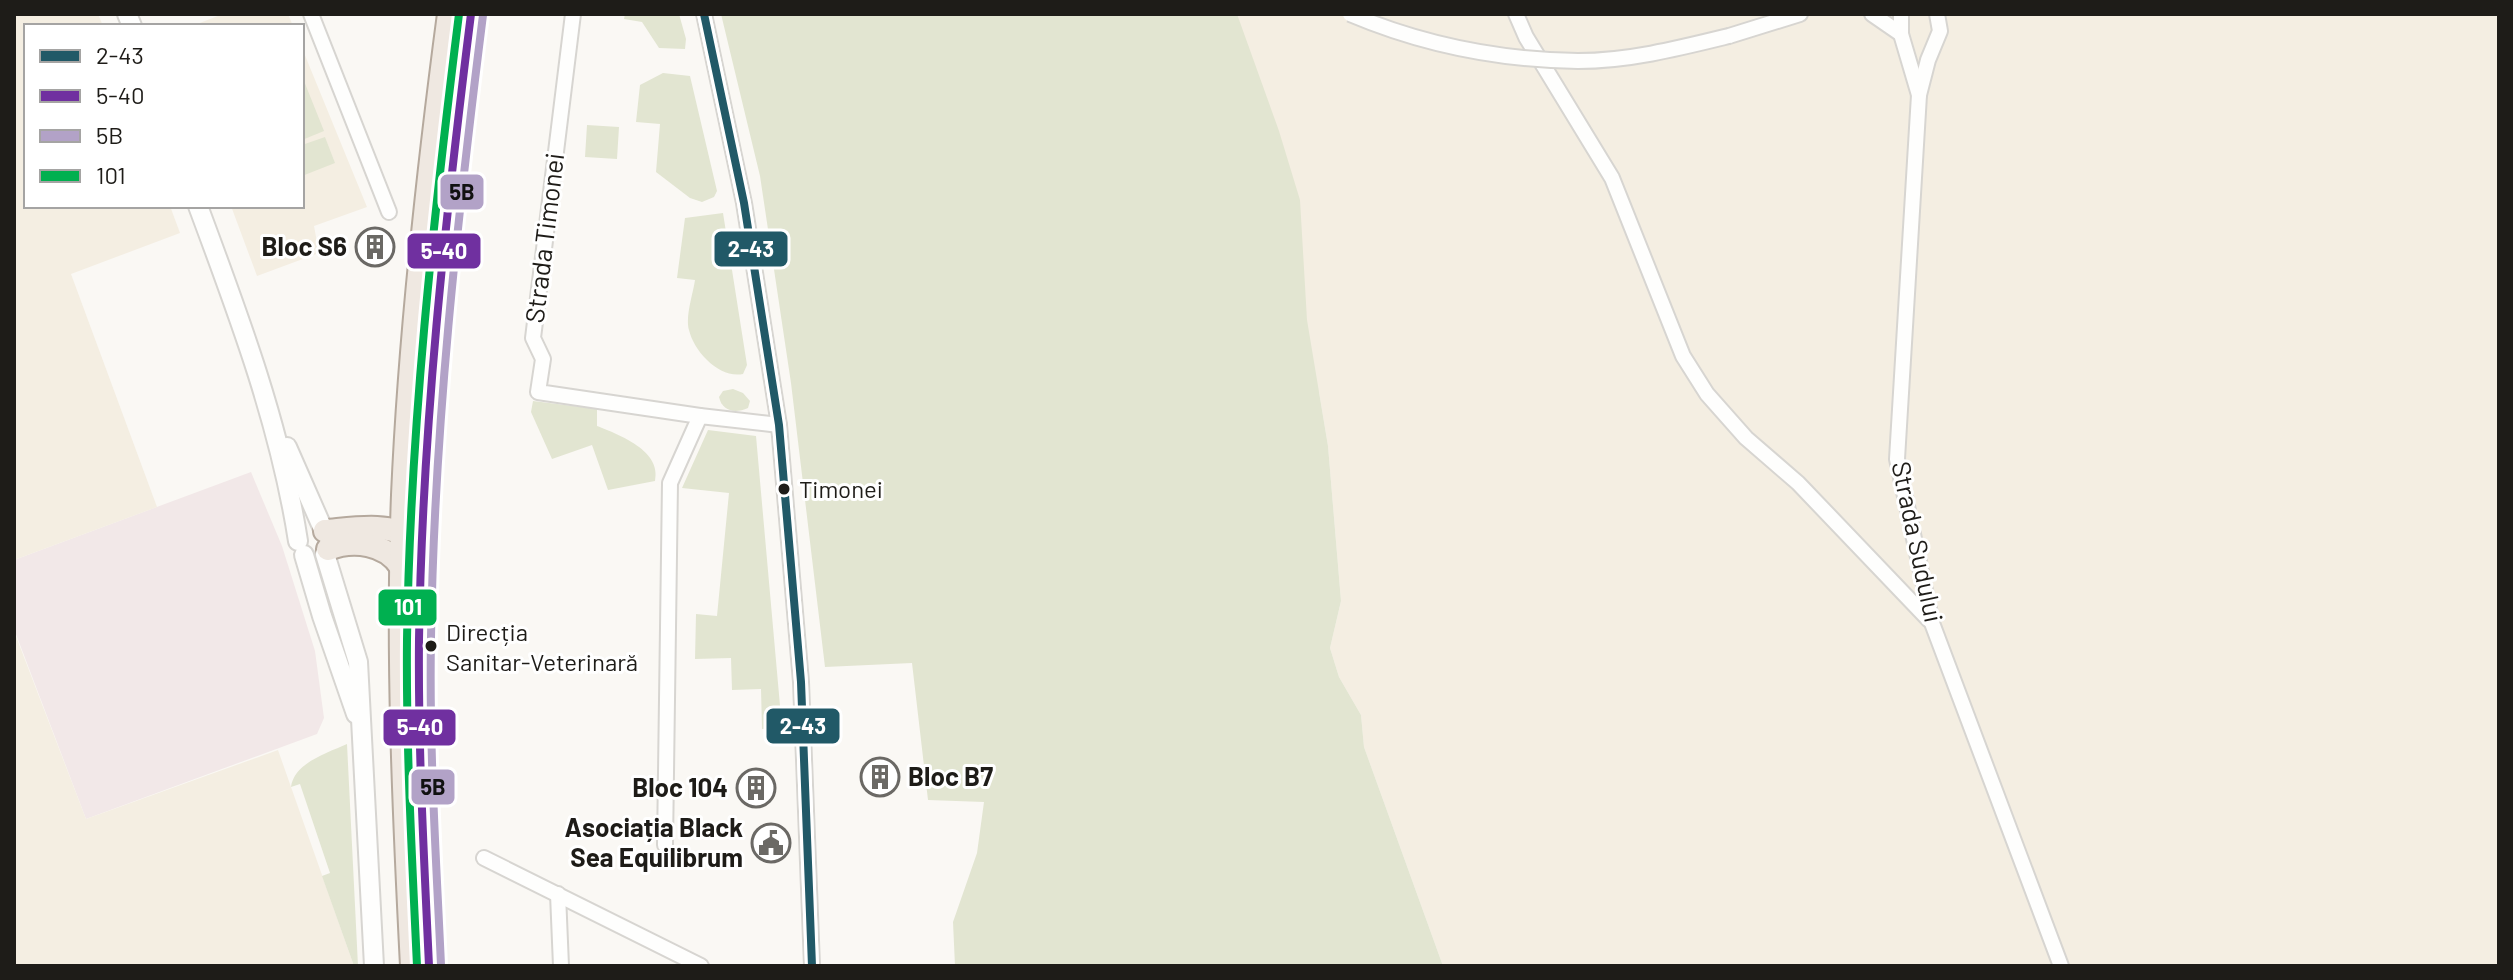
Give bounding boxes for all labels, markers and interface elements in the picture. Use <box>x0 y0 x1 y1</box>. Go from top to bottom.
legend <box>24 24 304 208</box>
text: 2-43 <box>96 40 144 69</box>
text: 5-40 <box>96 80 145 109</box>
text: 5B <box>96 120 123 149</box>
street label: Strada Timonei <box>518 151 569 325</box>
text: 101 <box>96 160 126 189</box>
line badge: 5B <box>439 173 485 211</box>
text: 5B <box>449 178 475 204</box>
building icon: Bloc S6 <box>354 226 396 268</box>
place label: Bloc S6 <box>261 230 347 261</box>
line badge: 2-43 <box>713 230 789 268</box>
line badge: 5-40 <box>406 232 482 270</box>
text: 2-43 <box>728 235 774 261</box>
text: 5-40 <box>421 237 467 263</box>
street label: Strada Sudului <box>1886 458 1951 625</box>
place label: Timonei <box>799 474 883 503</box>
marker: Timonei <box>776 481 792 497</box>
line badge: 101 <box>377 588 438 627</box>
text: 101 <box>394 593 422 619</box>
place label: Direcția Sanitar-Veterinară <box>446 617 638 676</box>
marker: Direcția Sanitar-Veterinară <box>423 638 439 654</box>
line badge: 2-43 <box>765 707 841 745</box>
line badge: 5-40 <box>382 708 457 747</box>
text: 2-43 <box>780 712 826 738</box>
text: 5-40 <box>397 713 443 739</box>
building icon: Bloc B7 <box>859 756 901 798</box>
place label: Bloc B7 <box>908 760 993 791</box>
building icon: Bloc 104 <box>735 767 777 809</box>
line badge: 5B <box>410 768 456 806</box>
place label: Bloc 104 <box>632 771 728 802</box>
text: 5B <box>420 773 446 799</box>
place label: Asociația Black Sea Equilibrum <box>565 811 743 872</box>
public building icon: Asociația Black Sea Equilibrum <box>750 822 792 864</box>

